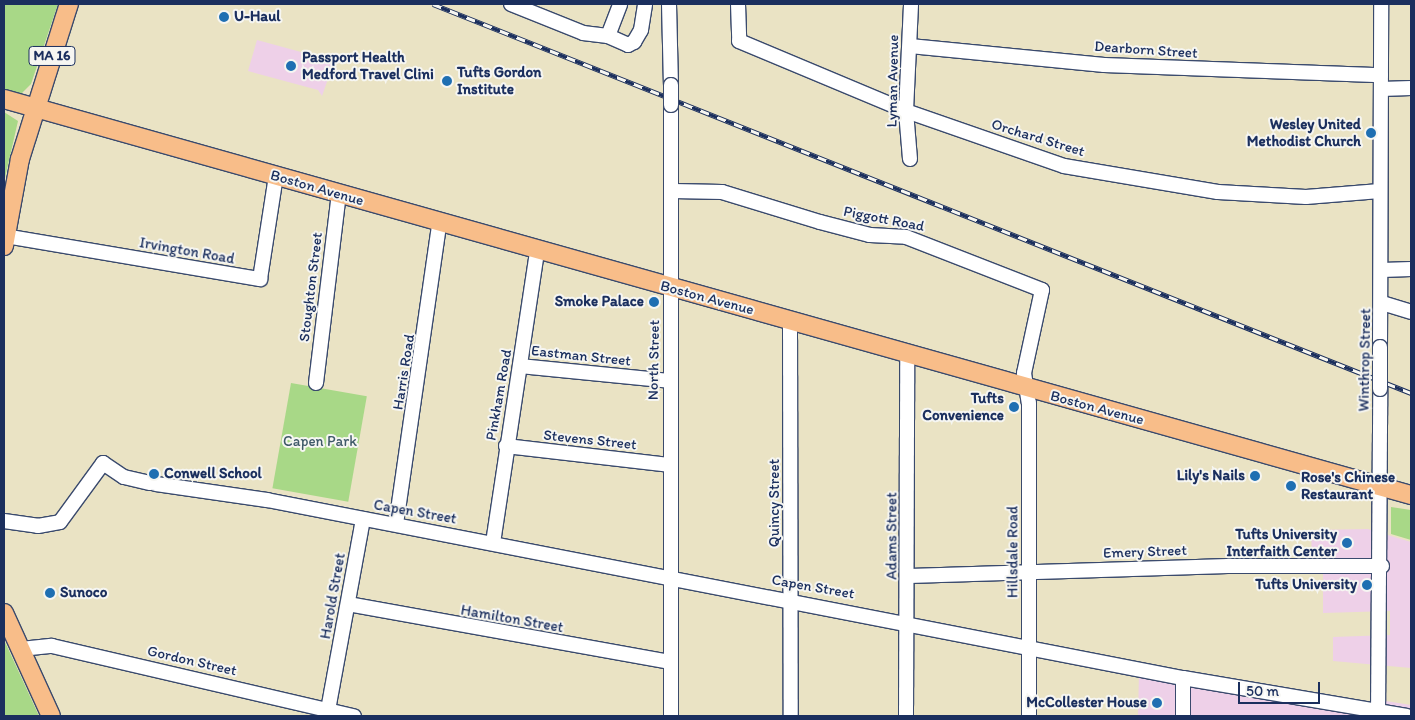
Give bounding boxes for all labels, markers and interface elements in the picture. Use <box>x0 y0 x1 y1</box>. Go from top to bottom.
place label: U-Haul <box>234 8 281 26</box>
marker: U-Haul <box>218 11 230 23</box>
street label: Lyman Avenue <box>883 34 903 128</box>
street label: Dearborn Street <box>1094 37 1198 63</box>
road number: MA 16 <box>28 44 76 68</box>
place label: Passport Health Medford Travel Clini <box>302 48 432 83</box>
marker: Passport Health Medford Travel Clini <box>284 59 298 73</box>
place label: Tufts Gordon Institute <box>457 63 542 98</box>
marker: Tufts Gordon Institute <box>441 75 453 87</box>
street label: Orchard Street <box>989 115 1087 161</box>
place label: Wesley United Methodist Church <box>1247 115 1361 150</box>
marker: Wesley United Methodist Church <box>1365 127 1377 139</box>
street label: Boston Avenue <box>268 166 366 210</box>
street label: Piggott Road <box>842 202 926 236</box>
street label: Stoughton Street <box>295 231 327 343</box>
street label: Irvington Road <box>138 234 236 268</box>
street label: Boston Avenue <box>658 277 756 319</box>
place label: Smoke Palace <box>556 293 644 311</box>
marker: Smoke Palace <box>648 296 660 308</box>
street label: Winthrop Street <box>1355 308 1375 412</box>
street label: North Street <box>644 320 664 400</box>
street label: Harris Road <box>389 333 419 411</box>
street label: Eastman Street <box>530 342 632 370</box>
street label: Pinkham Road <box>482 348 516 442</box>
street label: Boston Avenue <box>1048 387 1146 429</box>
place label: Tufts Convenience <box>922 389 1004 424</box>
marker: Tufts Convenience <box>1008 401 1020 413</box>
street label: Stevens Street <box>543 426 637 454</box>
park label: Capen Park <box>283 433 357 451</box>
street label: Quincy Street <box>766 459 784 547</box>
place label: Conwell School <box>164 465 262 483</box>
place label: Lily's Nails <box>1177 467 1245 485</box>
marker: Conwell School <box>148 468 160 480</box>
place label: Rose's Chinese Restaurant <box>1301 468 1395 503</box>
marker: Lily's Nails <box>1249 470 1261 482</box>
marker: Rose's Chinese Restaurant <box>1285 480 1297 492</box>
street label: Adams Street <box>883 492 901 580</box>
street label: Capen Street <box>372 496 458 528</box>
street label: Hillsdale Road <box>1004 506 1022 598</box>
place label: Tufts University Interfaith Center <box>1226 525 1337 560</box>
marker: Tufts University Interfaith Center <box>1341 537 1353 549</box>
street label: Emery Street <box>1103 542 1187 562</box>
street label: Harold Street <box>317 552 349 640</box>
street label: Capen Street <box>770 571 856 603</box>
place label: Tufts University <box>1255 576 1357 594</box>
marker: Tufts University <box>1361 579 1373 591</box>
place label: Sunoco <box>60 584 107 602</box>
marker: Sunoco <box>44 587 56 599</box>
street label: Hamilton Street <box>459 601 565 637</box>
street label: Gordon Street <box>146 642 238 680</box>
scale bar <box>1240 672 1322 704</box>
text: 50 m <box>1246 682 1279 700</box>
place label: McCollester House <box>1026 694 1147 712</box>
marker: McCollester House <box>1151 697 1163 709</box>

